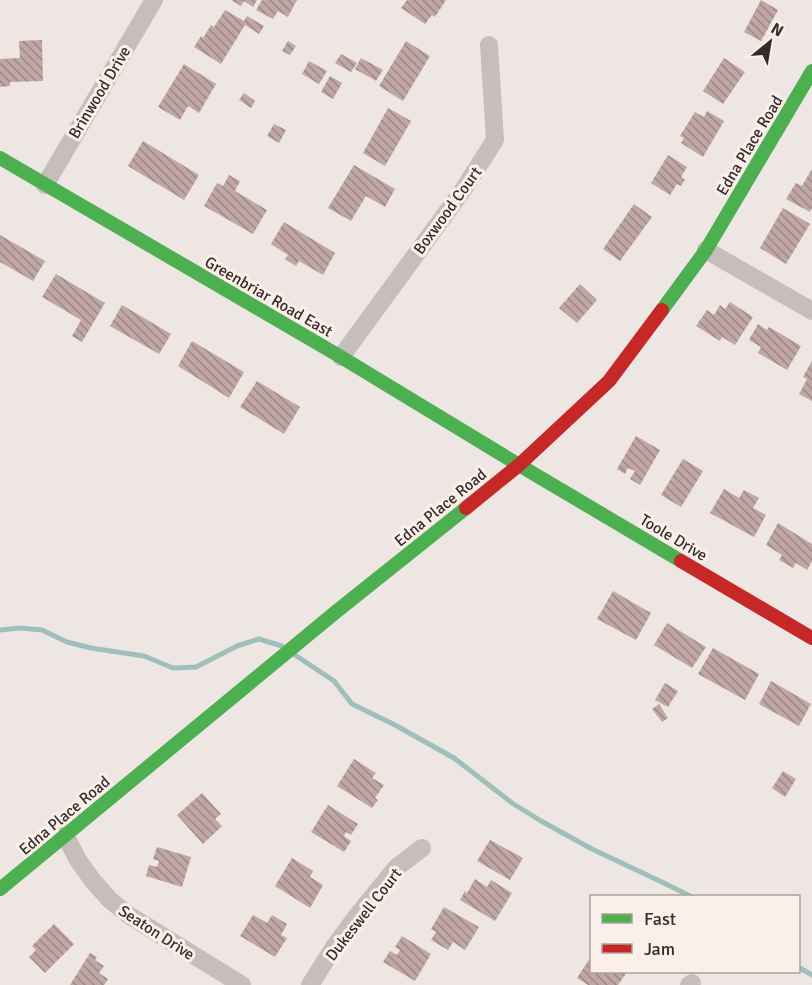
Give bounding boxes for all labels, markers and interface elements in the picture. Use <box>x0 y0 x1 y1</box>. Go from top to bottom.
north arrow <box>740 12 800 72</box>
text: N <box>767 18 787 41</box>
street label: Brinwood Drive <box>64 43 135 142</box>
street label: Edna Place Road <box>712 92 787 199</box>
street label: Boxwood Court <box>409 162 487 258</box>
street label: Greenbriar Road East <box>201 252 336 342</box>
street label: Edna Place Road <box>391 465 491 551</box>
street label: Toole Drive <box>636 510 711 566</box>
street label: Edna Place Road <box>15 772 114 860</box>
street label: Dukeswell Court <box>321 864 406 965</box>
legend <box>590 895 800 973</box>
street label: Seaton Drive <box>115 901 198 965</box>
text: Fast <box>644 908 676 930</box>
text: Jam <box>644 938 675 960</box>

